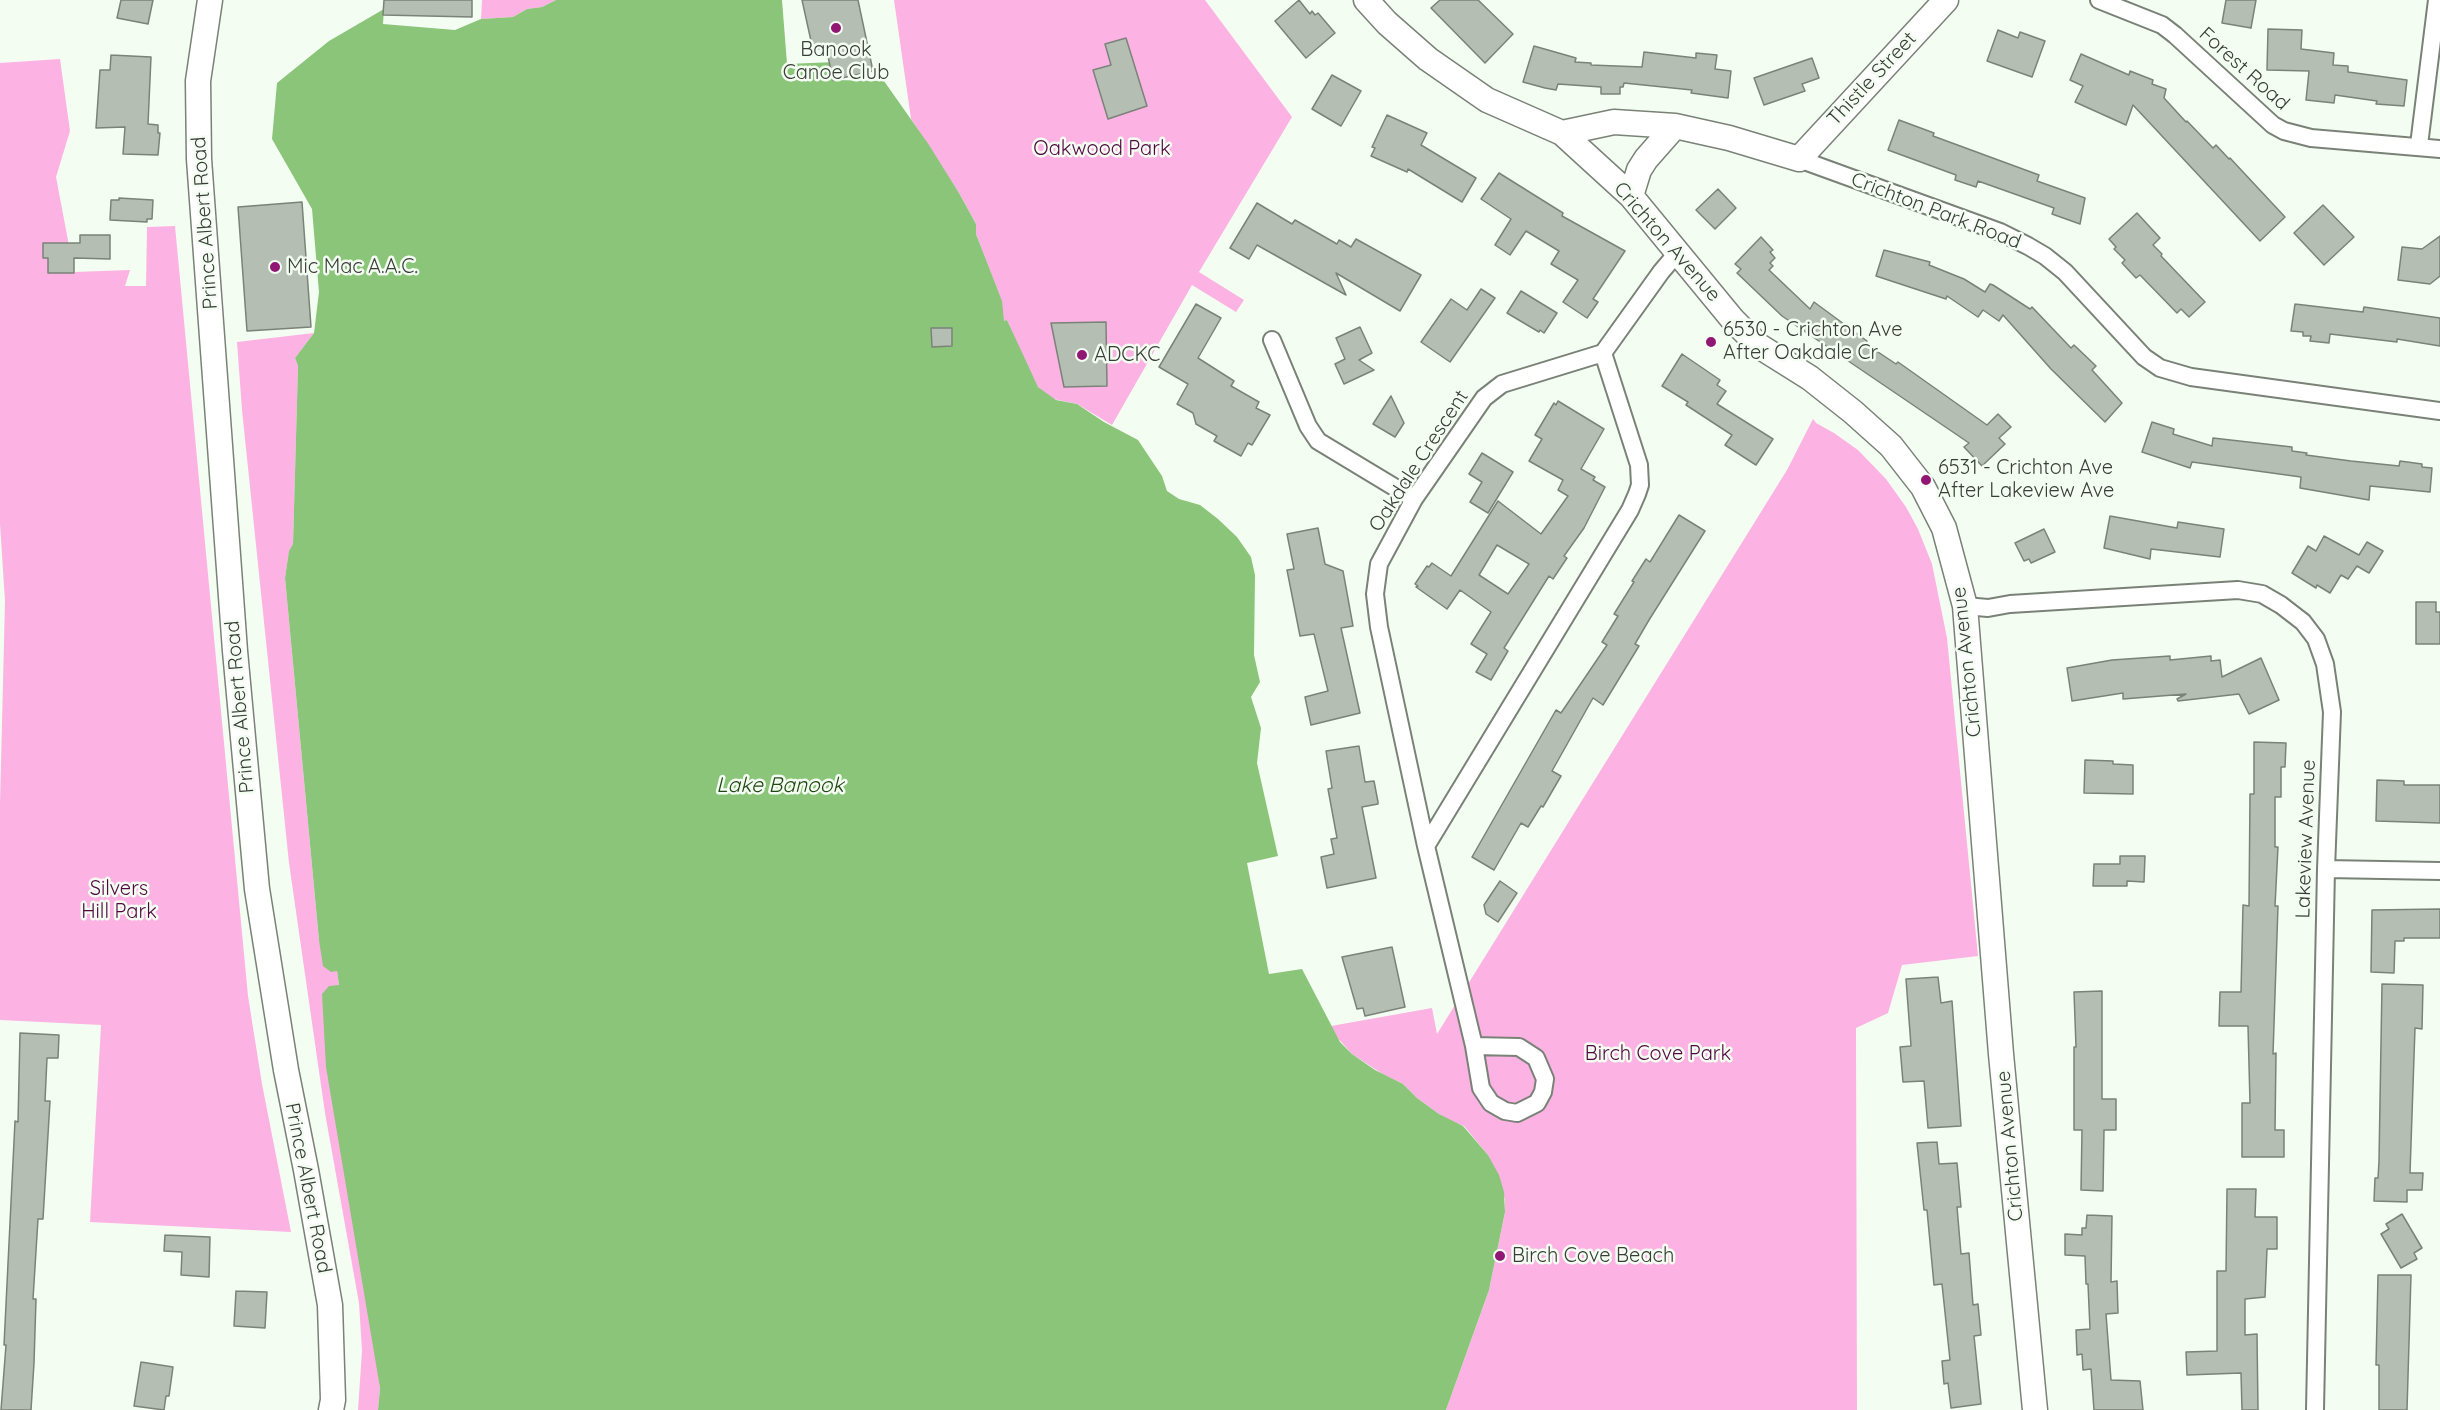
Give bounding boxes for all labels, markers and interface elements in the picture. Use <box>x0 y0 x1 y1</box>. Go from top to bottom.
marker: Banook Canoe Club <box>829 21 843 35</box>
street label: Forest Road <box>2194 22 2294 116</box>
street label: Thistle Street <box>1822 27 1922 131</box>
place label: Banook Canoe Club <box>783 38 889 85</box>
street label: Prince Albert Road <box>187 136 223 310</box>
park label: Oakwood Park <box>1033 137 1171 161</box>
street label: Crichton Park Road <box>1848 168 2024 254</box>
street label: Crichton Avenue <box>1608 177 1726 307</box>
place label: Mic Mac A.A.C. <box>287 255 418 279</box>
marker: Mic Mac A.A.C. <box>268 260 282 274</box>
place label: 6530 - Crichton Ave After Oakdale Cr <box>1723 318 1902 365</box>
marker: 6530 - Crichton Ave After Oakdale Cr <box>1704 335 1718 349</box>
place label: ADCKC <box>1094 343 1160 367</box>
marker: ADCKC <box>1075 348 1089 362</box>
street label: Oakdale Crescent <box>1364 386 1474 536</box>
place label: 6531 - Crichton Ave After Lakeview Ave <box>1938 456 2114 503</box>
marker: 6531 - Crichton Ave After Lakeview Ave <box>1919 473 1933 487</box>
street label: Crichton Avenue <box>1947 586 1987 738</box>
street label: Prince Albert Road <box>221 620 259 794</box>
street label: Lakeview Avenue <box>2291 759 2321 919</box>
water label: Lake Banook <box>716 773 844 799</box>
park label: Silvers Hill Park <box>81 877 157 924</box>
park label: Birch Cove Park <box>1585 1042 1731 1066</box>
street label: Crichton Avenue <box>1991 1070 2029 1222</box>
street label: Prince Albert Road <box>280 1101 336 1275</box>
place label: Birch Cove Beach <box>1512 1244 1674 1268</box>
marker: Birch Cove Beach <box>1493 1249 1507 1263</box>

